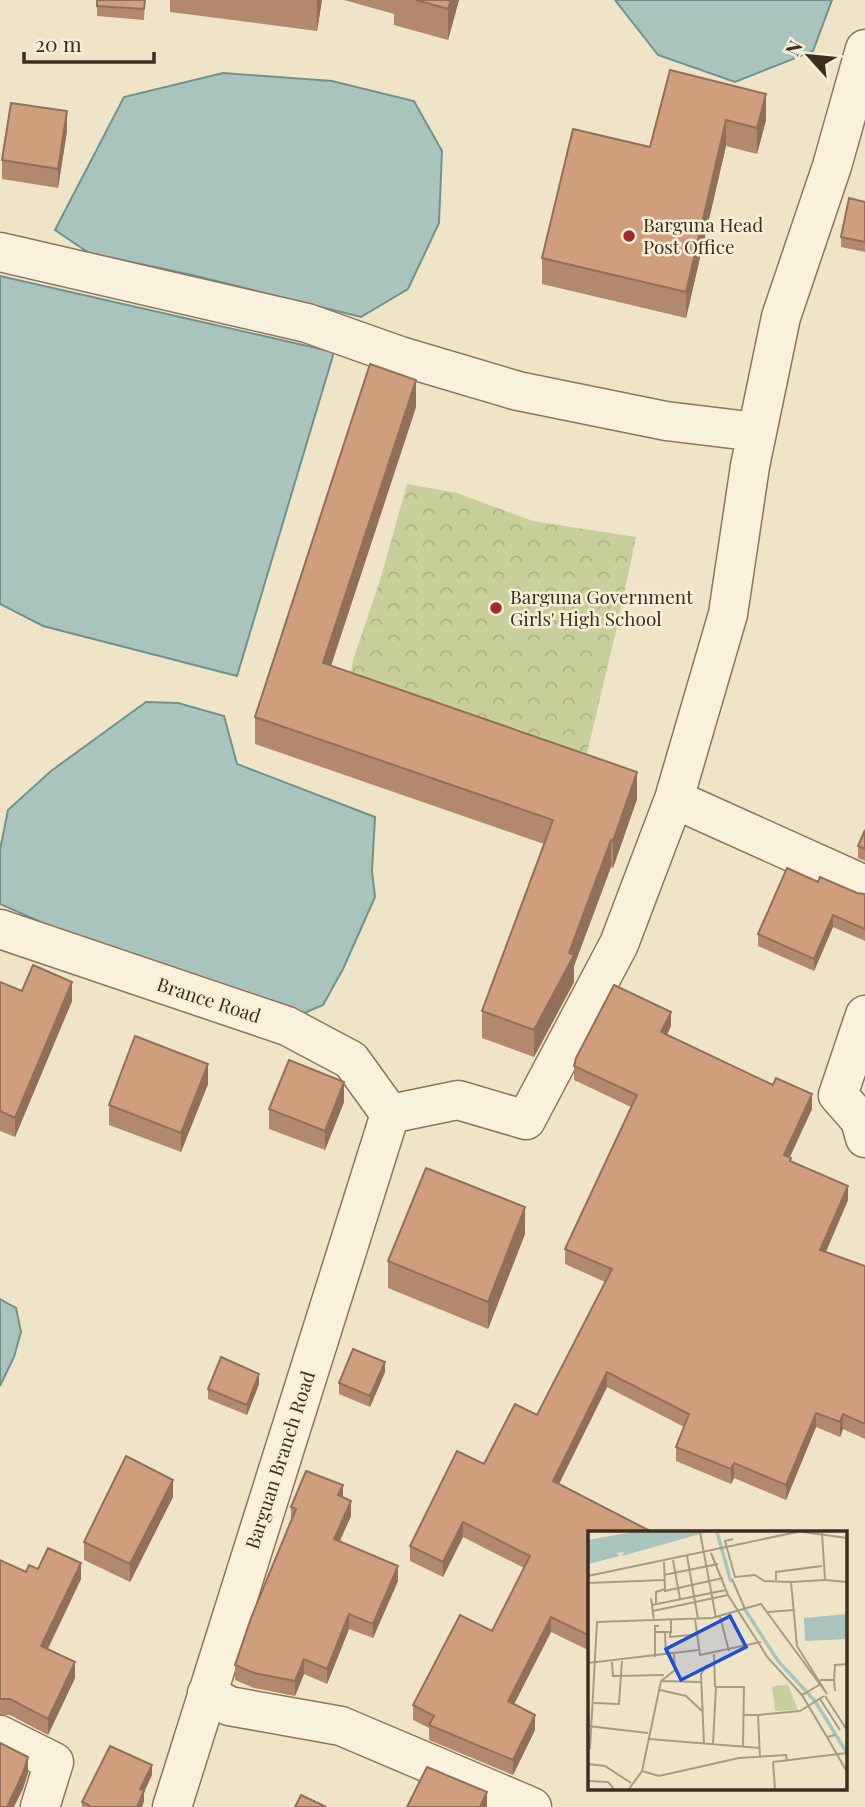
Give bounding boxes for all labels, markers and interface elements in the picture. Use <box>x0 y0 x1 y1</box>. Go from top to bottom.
scale bar <box>24 21 154 65</box>
north arrow <box>774 21 844 91</box>
text: 20 m <box>35 29 82 57</box>
text: N <box>778 36 808 60</box>
place label: Barguna Head Post Office <box>643 211 763 259</box>
marker: Barguna Head Post Office <box>621 228 637 244</box>
place label: Barguna Government Girls' High School <box>510 583 693 631</box>
marker: Barguna Government Girls' High School <box>488 600 504 616</box>
street label: Brance Road <box>154 970 265 1028</box>
street label: Barguan Branch Road <box>238 1367 320 1552</box>
inset map <box>588 1531 848 1790</box>

